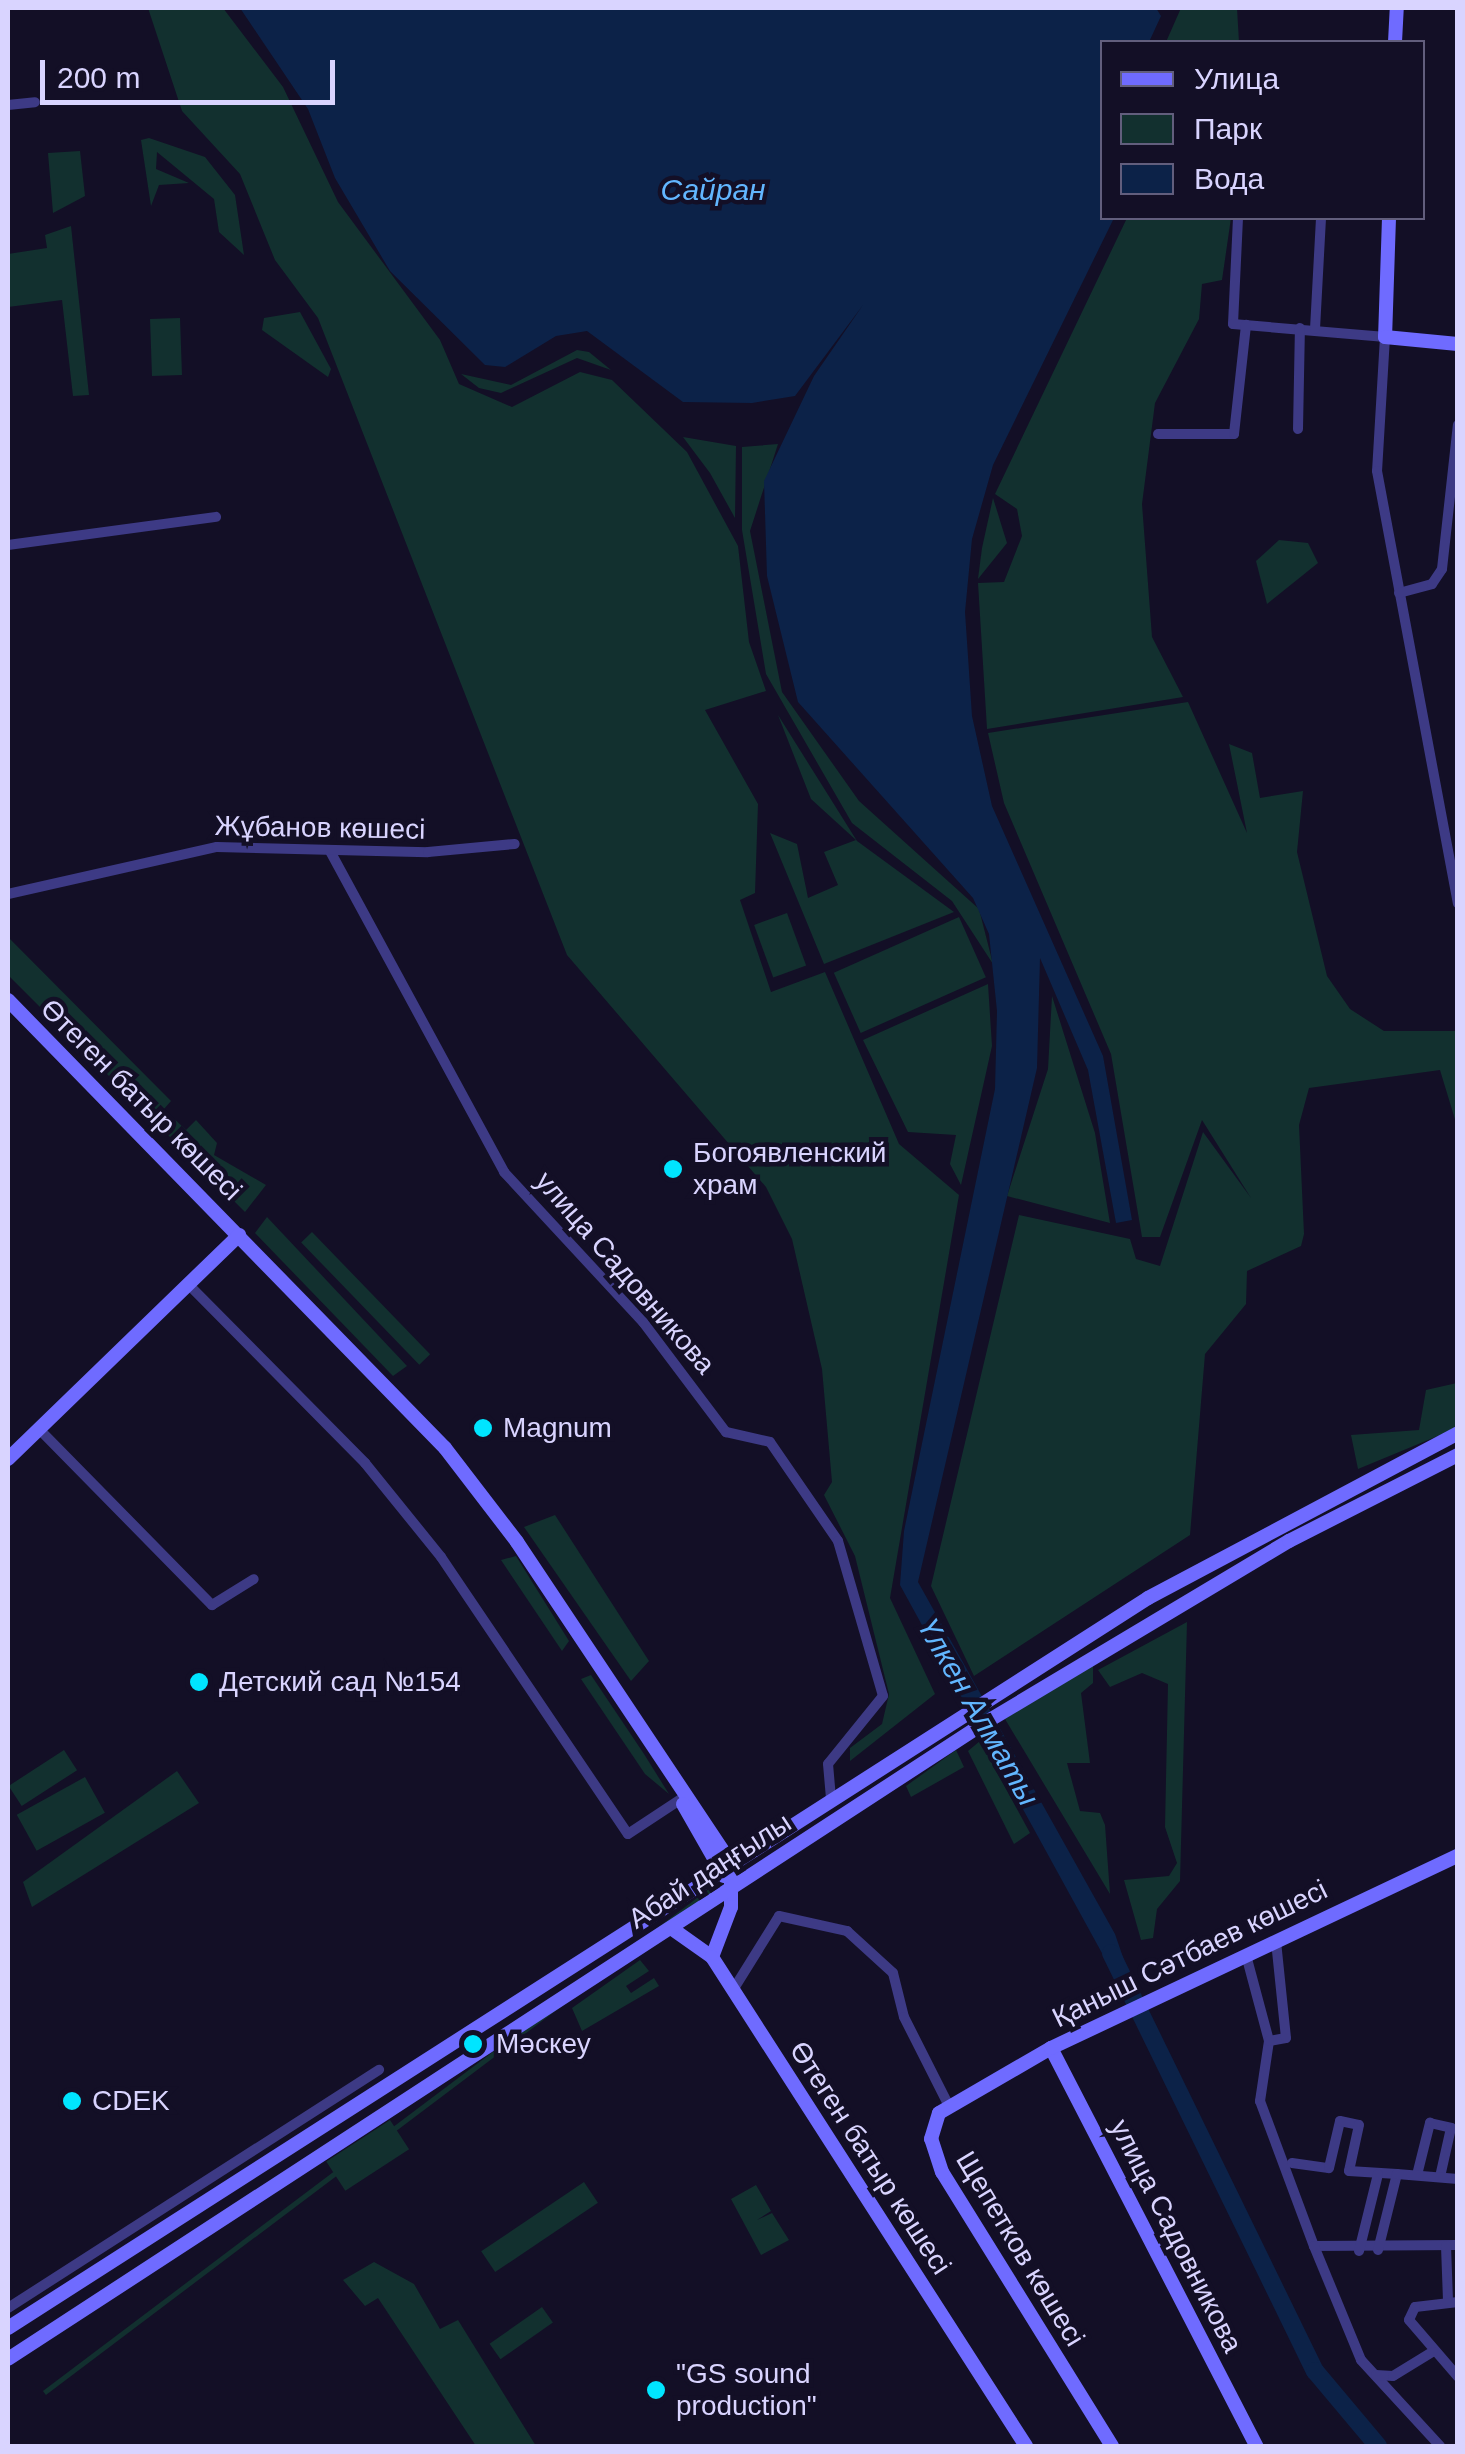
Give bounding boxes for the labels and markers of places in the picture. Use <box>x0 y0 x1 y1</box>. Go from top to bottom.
place label: Богоявленский храм <box>693 1136 886 1202</box>
marker: Богоявленский храм <box>662 1158 684 1180</box>
place label: Magnum <box>503 1411 612 1445</box>
marker: Magnum <box>472 1417 494 1439</box>
place label: Детский сад №154 <box>219 1665 461 1699</box>
marker: Детский сад №154 <box>188 1671 210 1693</box>
place label: Мәскеу <box>496 2027 591 2061</box>
marker: Мәскеу <box>460 2031 486 2057</box>
place label: CDEK <box>92 2084 170 2118</box>
marker: CDEK <box>61 2090 83 2112</box>
place label: "GS sound production" <box>676 2357 817 2423</box>
marker: "GS sound production" <box>645 2379 667 2401</box>

